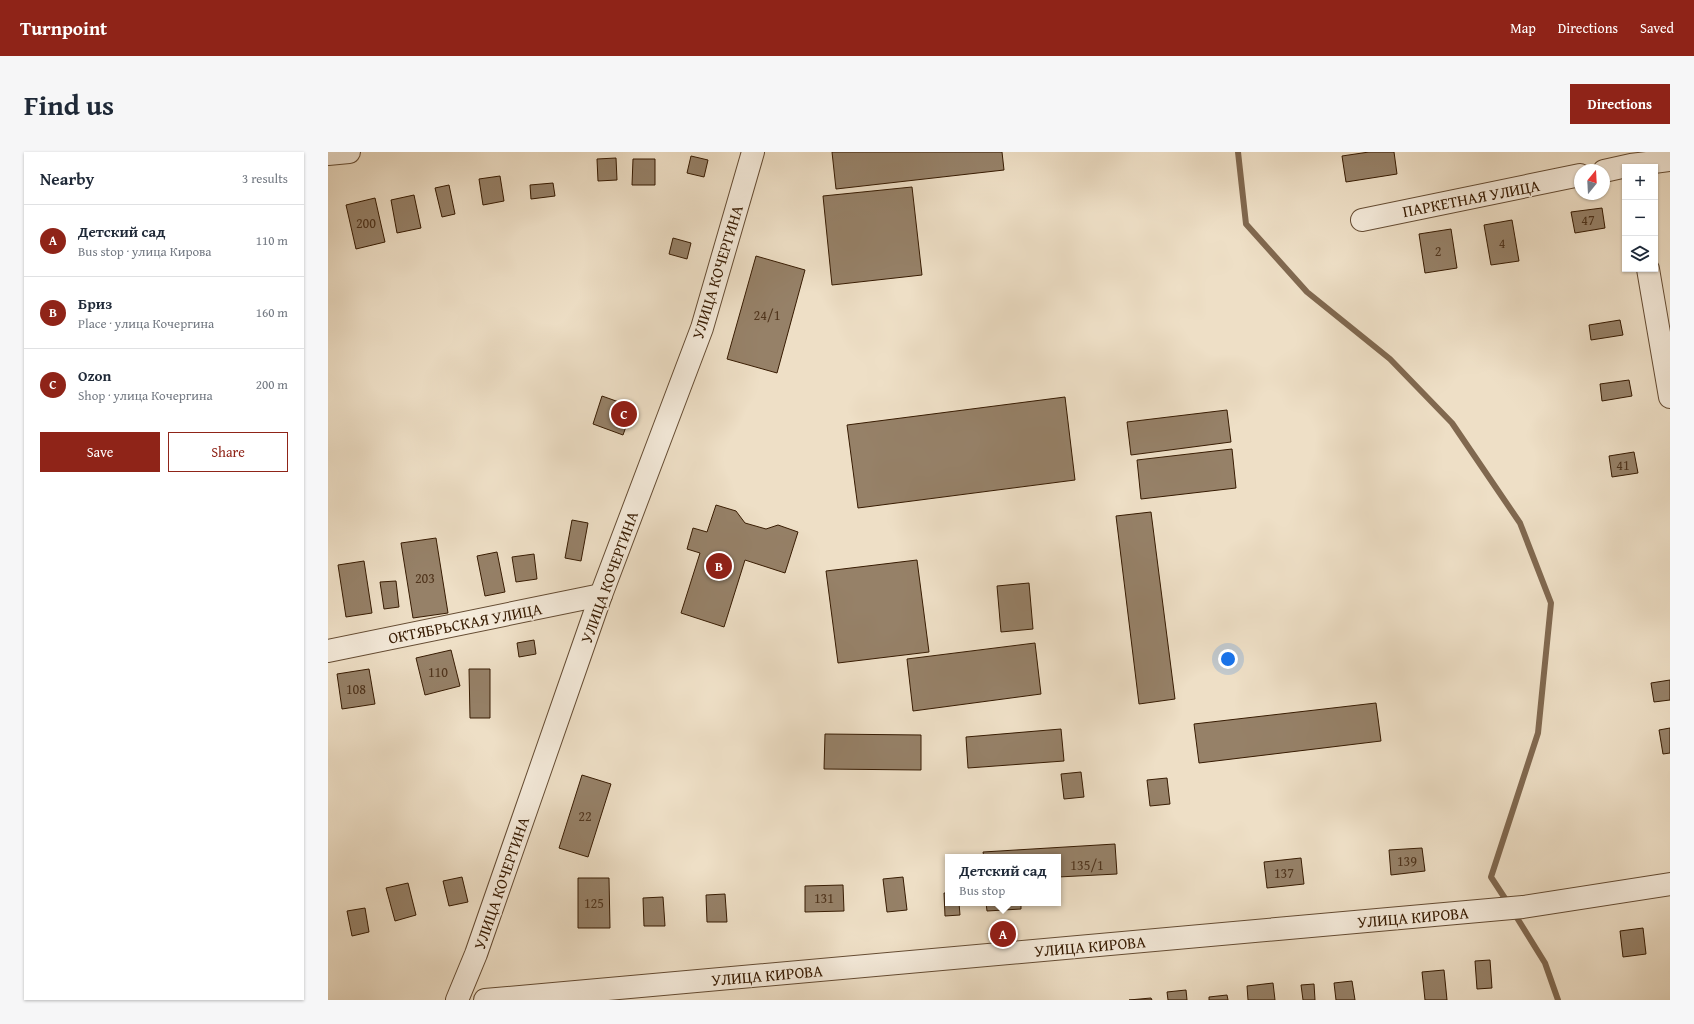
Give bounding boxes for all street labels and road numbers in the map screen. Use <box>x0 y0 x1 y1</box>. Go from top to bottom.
street label: ПАРКЕТНАЯ УЛИЦА <box>1400 173 1542 223</box>
street label: УЛИЦА КОЧЕРГИНА <box>685 202 749 342</box>
street label: УЛИЦА КОЧЕРГИНА <box>574 507 644 646</box>
street label: ОКТЯБРЬСКАЯ УЛИЦА <box>386 596 544 650</box>
street label: УЛИЦА КОЧЕРГИНА <box>467 813 535 953</box>
street label: УЛИЦА КИРОВА <box>1356 900 1470 934</box>
street label: УЛИЦА КИРОВА <box>1033 929 1147 963</box>
street label: УЛИЦА КИРОВА <box>710 958 824 992</box>

